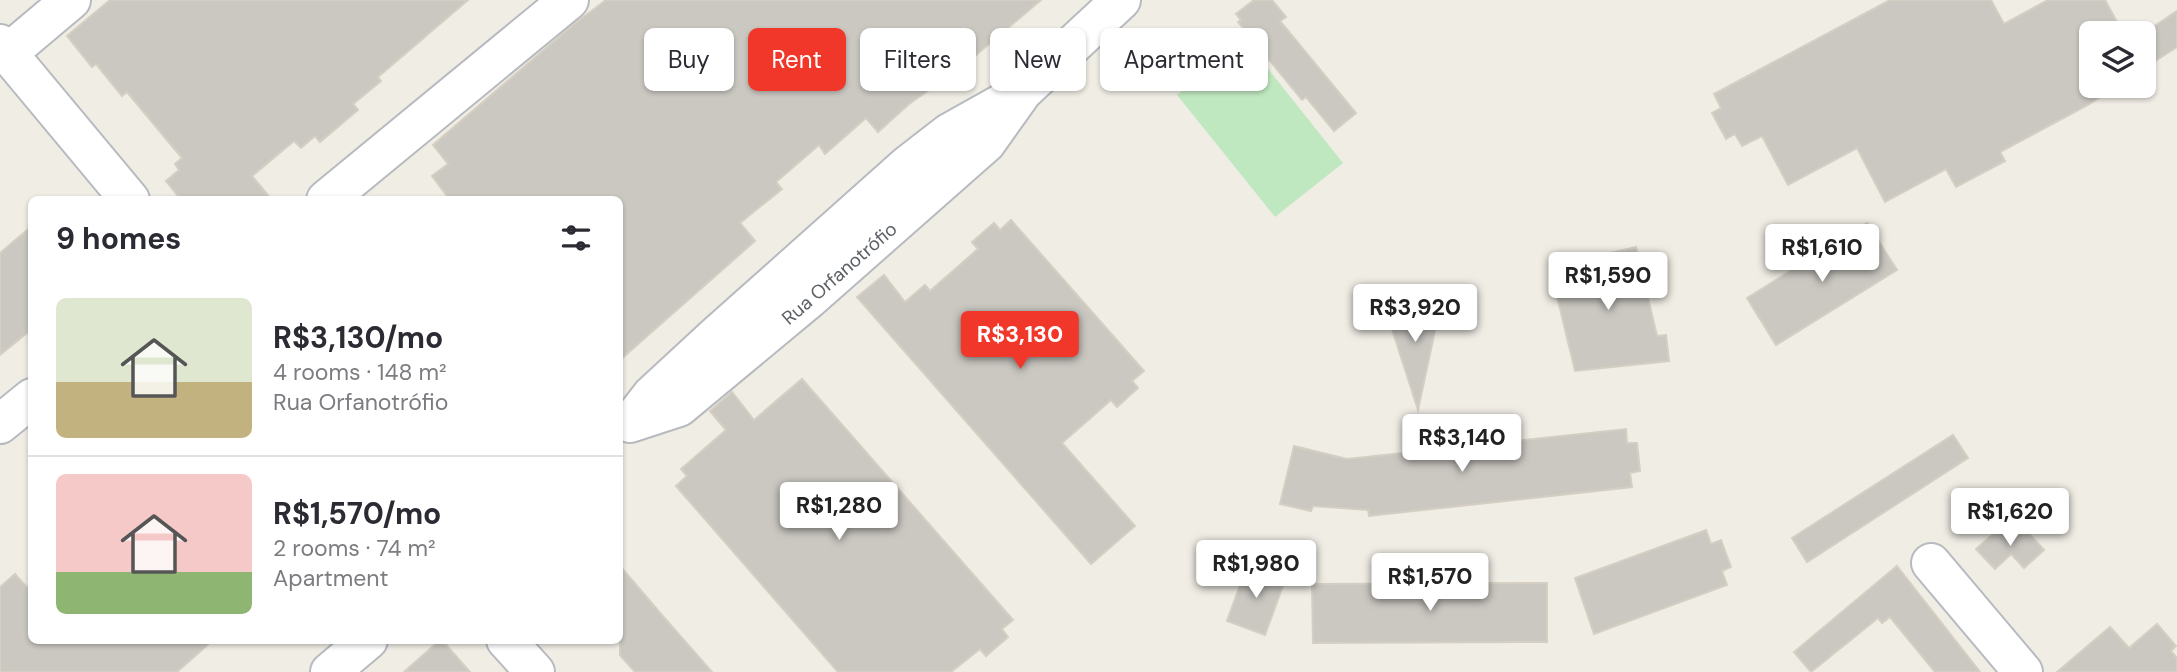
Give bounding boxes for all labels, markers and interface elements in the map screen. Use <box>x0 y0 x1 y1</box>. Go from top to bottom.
map controls <box>2079 21 2156 98</box>
button: layers <box>2079 21 2156 98</box>
chip: Buy <box>644 28 734 91</box>
chip: Rent <box>748 28 846 91</box>
chip: Filters <box>860 28 976 91</box>
chip: New <box>990 28 1086 91</box>
chip: Apartment <box>1100 28 1268 91</box>
street label: Rua Orfanotrófio <box>776 216 902 330</box>
text: 9 homes <box>56 219 181 258</box>
icon: filters <box>557 219 595 257</box>
pin: R$1,610 <box>1757 224 1887 284</box>
text: R$1,610 <box>1781 232 1863 262</box>
pin: R$1,590 <box>1543 252 1673 312</box>
text: R$1,590 <box>1565 260 1652 290</box>
pin: R$3,920 <box>1350 284 1480 344</box>
text: R$3,920 <box>1369 292 1461 322</box>
pin: R$3,130 <box>955 312 1085 371</box>
text: R$3,130/mo <box>273 318 443 357</box>
text: R$3,130 <box>977 319 1063 349</box>
icon: home <box>112 326 196 410</box>
text: 4 rooms · 148 m² <box>273 357 447 387</box>
text: Rua Orfanotrófio <box>273 387 448 417</box>
pin: R$3,140 <box>1397 414 1527 474</box>
text: R$3,140 <box>1418 422 1506 452</box>
pin: R$1,280 <box>774 482 904 542</box>
pin: R$1,620 <box>1945 489 2075 548</box>
text: R$1,280 <box>796 490 882 520</box>
text: R$1,570/mo <box>273 494 441 533</box>
text: R$1,620 <box>1967 496 2053 526</box>
icon: home <box>112 502 196 586</box>
text: 2 rooms · 74 m² <box>273 533 436 563</box>
pin: R$1,980 <box>1191 540 1321 600</box>
text: R$1,980 <box>1212 548 1300 578</box>
pin: R$1,570 <box>1365 554 1495 613</box>
text: R$1,570 <box>1388 561 1473 591</box>
text: Apartment <box>273 563 388 593</box>

